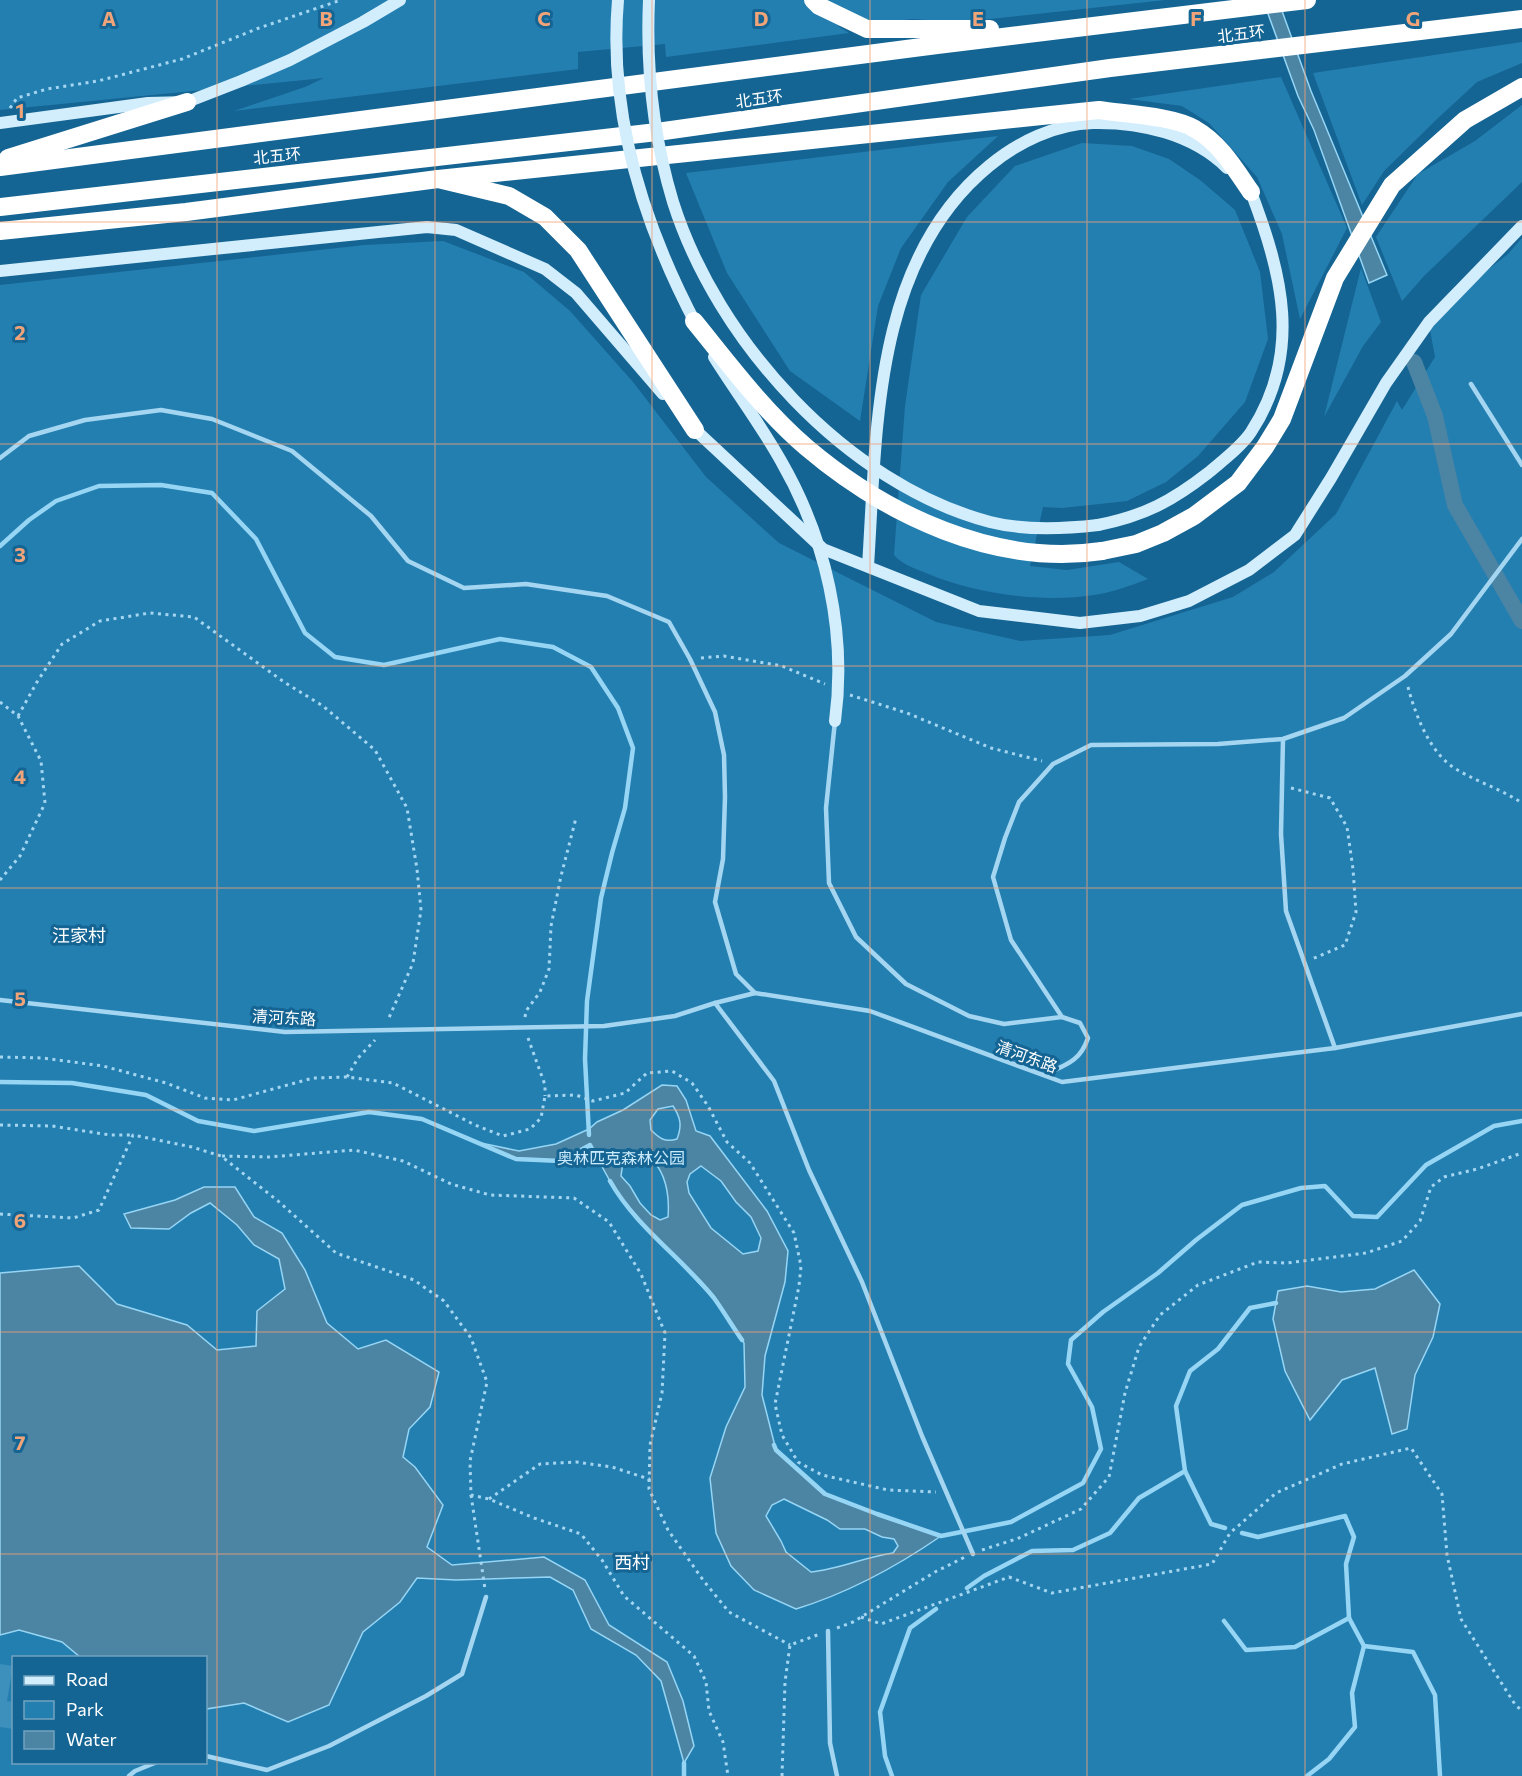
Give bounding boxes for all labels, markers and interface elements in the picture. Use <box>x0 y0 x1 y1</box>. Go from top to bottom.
text: A <box>102 6 116 30</box>
text: B <box>319 6 333 30</box>
text: C <box>537 6 551 30</box>
text: D <box>754 6 768 30</box>
text: E <box>972 6 984 30</box>
text: F <box>1190 6 1202 30</box>
text: G <box>1406 6 1420 30</box>
street label: 北五环 <box>1216 21 1266 45</box>
street label: 北五环 <box>734 85 784 111</box>
text: 1 <box>15 98 25 122</box>
street label: 北五环 <box>252 143 302 167</box>
text: 2 <box>14 320 26 344</box>
text: 3 <box>14 542 26 566</box>
text: 4 <box>14 764 26 788</box>
district label: 汪家村 <box>52 924 106 946</box>
text: 5 <box>14 986 26 1010</box>
street label: 清河东路 <box>252 1006 316 1028</box>
street label: 清河东路 <box>994 1036 1060 1076</box>
park label: 奥林匹克森林公园 <box>557 1148 685 1167</box>
text: 6 <box>14 1208 26 1232</box>
text: 7 <box>15 1430 26 1454</box>
district label: 西村 <box>614 1551 650 1573</box>
legend <box>12 1656 207 1764</box>
text: Road <box>66 1668 108 1690</box>
text: Park <box>66 1698 104 1720</box>
text: Water <box>66 1728 117 1750</box>

